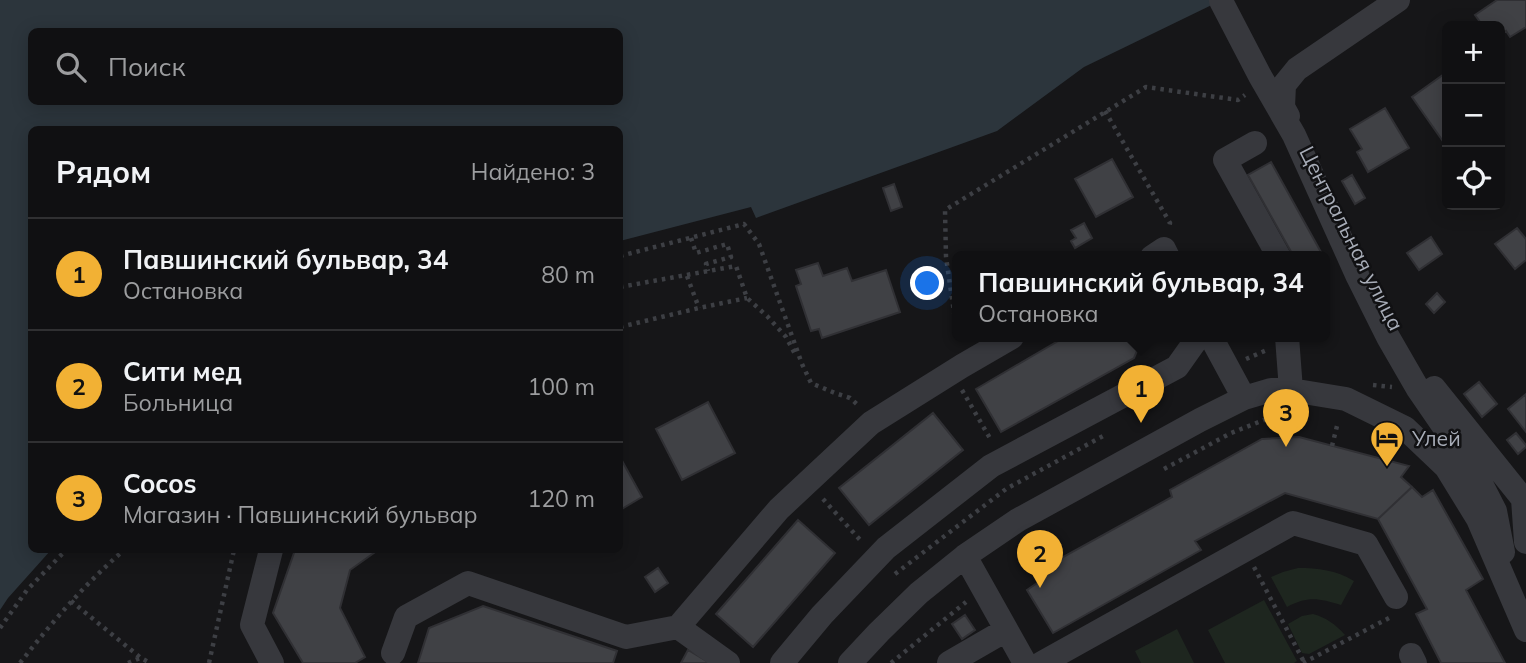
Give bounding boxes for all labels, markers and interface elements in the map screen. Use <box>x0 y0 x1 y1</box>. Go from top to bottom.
map controls <box>1442 21 1505 210</box>
button: + <box>1442 21 1505 84</box>
search box <box>28 28 623 105</box>
icon: search <box>52 48 90 86</box>
text: Поиск <box>108 50 186 83</box>
button: − <box>1442 84 1505 147</box>
street label: Центральная улица <box>1294 141 1410 335</box>
button: locate <box>1442 147 1505 210</box>
text: Рядом <box>56 153 151 191</box>
text: Найдено: 3 <box>471 157 595 186</box>
text: Павшинский бульвар, 34 <box>123 243 448 276</box>
popup <box>952 251 1330 342</box>
text: 1 <box>72 260 86 289</box>
text: 80 m <box>541 260 595 289</box>
your location <box>910 266 944 300</box>
text: Павшинский бульвар, 34 <box>978 266 1304 299</box>
text: Остановка <box>123 276 243 305</box>
text: Остановка <box>978 299 1099 328</box>
text: Сити мед <box>123 355 242 388</box>
pin: 1 <box>1118 365 1164 423</box>
text: 2 <box>72 372 86 401</box>
text: 100 m <box>527 372 595 401</box>
text: Больница <box>123 388 233 417</box>
pin: 3 <box>1263 389 1309 447</box>
hotel icon: Улей <box>1368 419 1406 468</box>
place label: Улей <box>1411 425 1461 451</box>
text: Cocos <box>123 467 197 500</box>
text: 3 <box>72 484 86 513</box>
text: 120 m <box>527 484 595 513</box>
text: Магазин · Павшинский бульвар <box>123 500 478 529</box>
pin: 2 <box>1017 530 1063 588</box>

